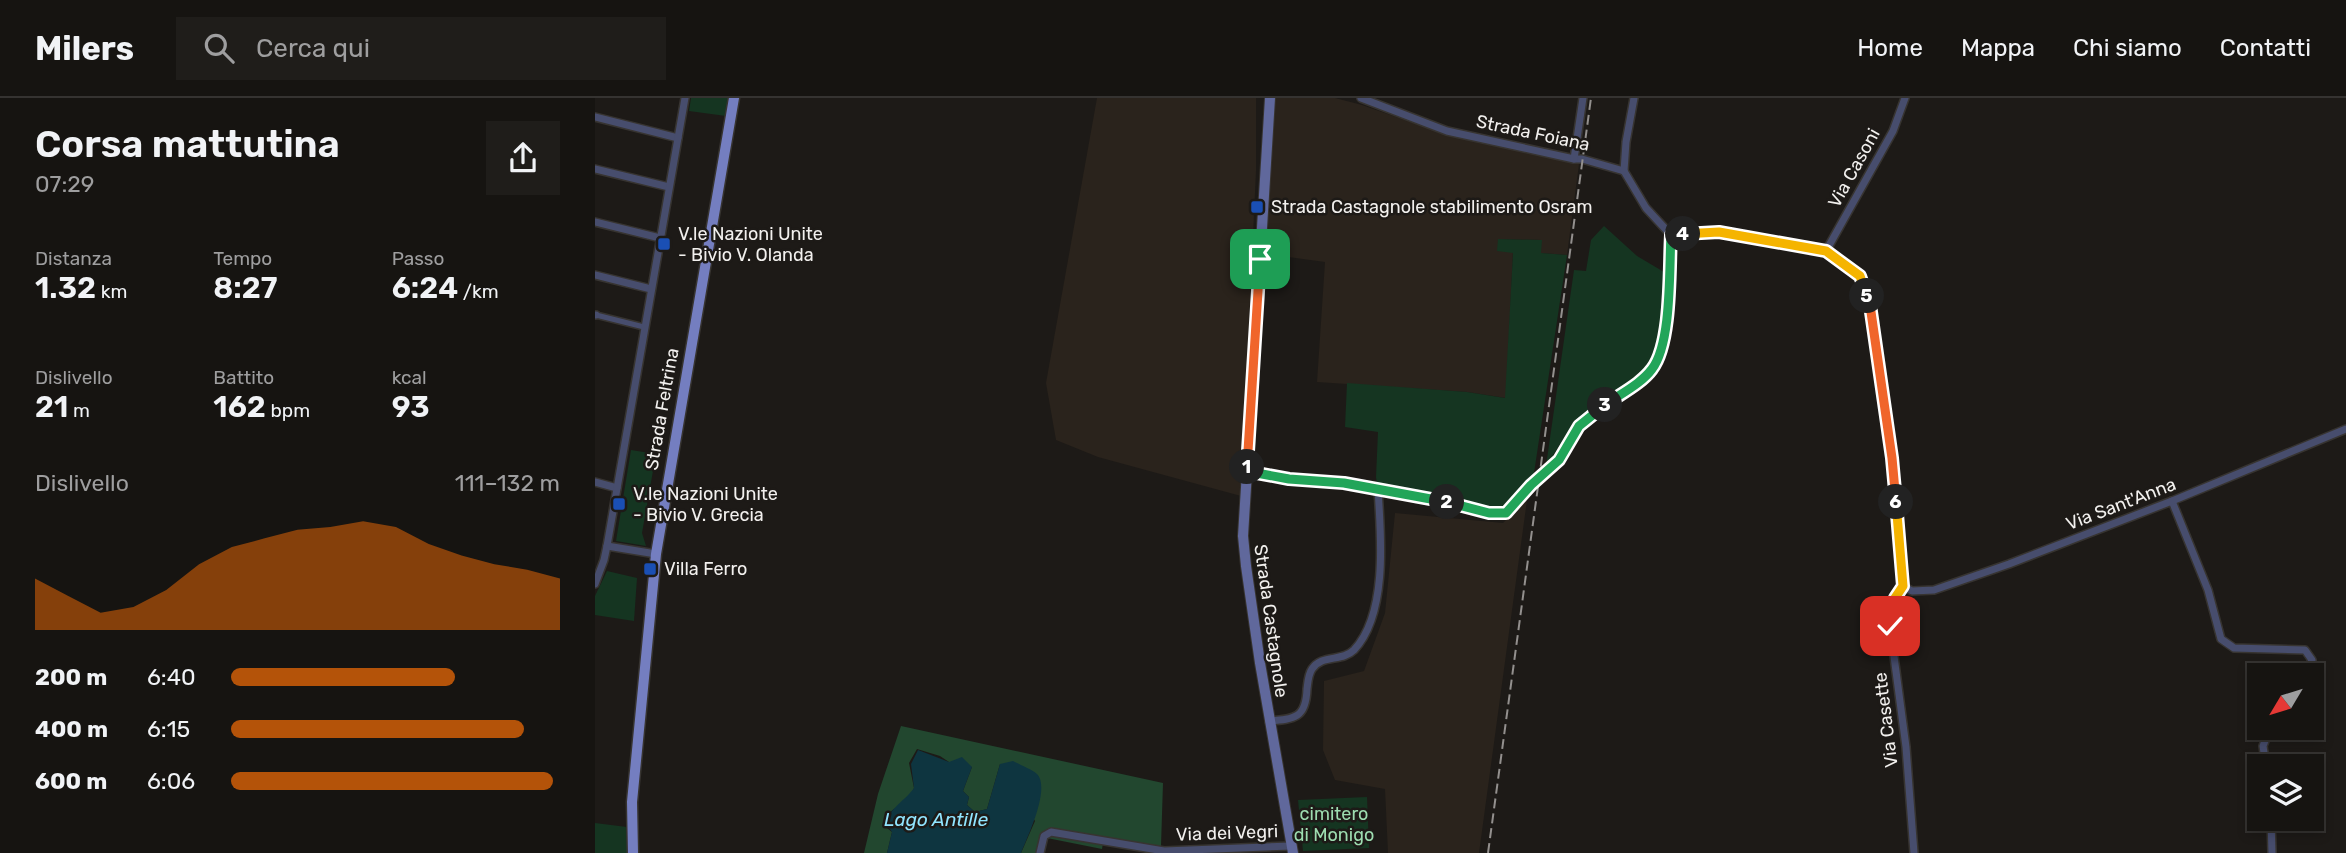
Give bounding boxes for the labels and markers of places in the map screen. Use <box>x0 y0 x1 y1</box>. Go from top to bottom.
place label: Strada Castagnole stabilimento Osram <box>1271 196 1592 218</box>
marker: Strada Castagnole stabilimento Osram <box>1249 199 1265 215</box>
pin: 4 <box>1665 216 1701 252</box>
place label: V.le Nazioni Unite - Bivio V. Olanda <box>678 223 823 266</box>
pin <box>1230 229 1290 289</box>
marker: V.le Nazioni Unite - Bivio V. Olanda <box>656 236 672 252</box>
pin: 5 <box>1849 278 1885 314</box>
pin: 3 <box>1587 388 1623 422</box>
pin: 1 <box>1229 450 1265 484</box>
place label: V.le Nazioni Unite - Bivio V. Grecia <box>633 483 778 526</box>
pin: 2 <box>1429 484 1465 520</box>
pin: 6 <box>1879 484 1913 520</box>
marker: V.le Nazioni Unite - Bivio V. Grecia <box>611 496 627 512</box>
place label: Villa Ferro <box>664 558 747 580</box>
marker: Villa Ferro <box>642 561 658 577</box>
pin <box>1860 596 1920 656</box>

